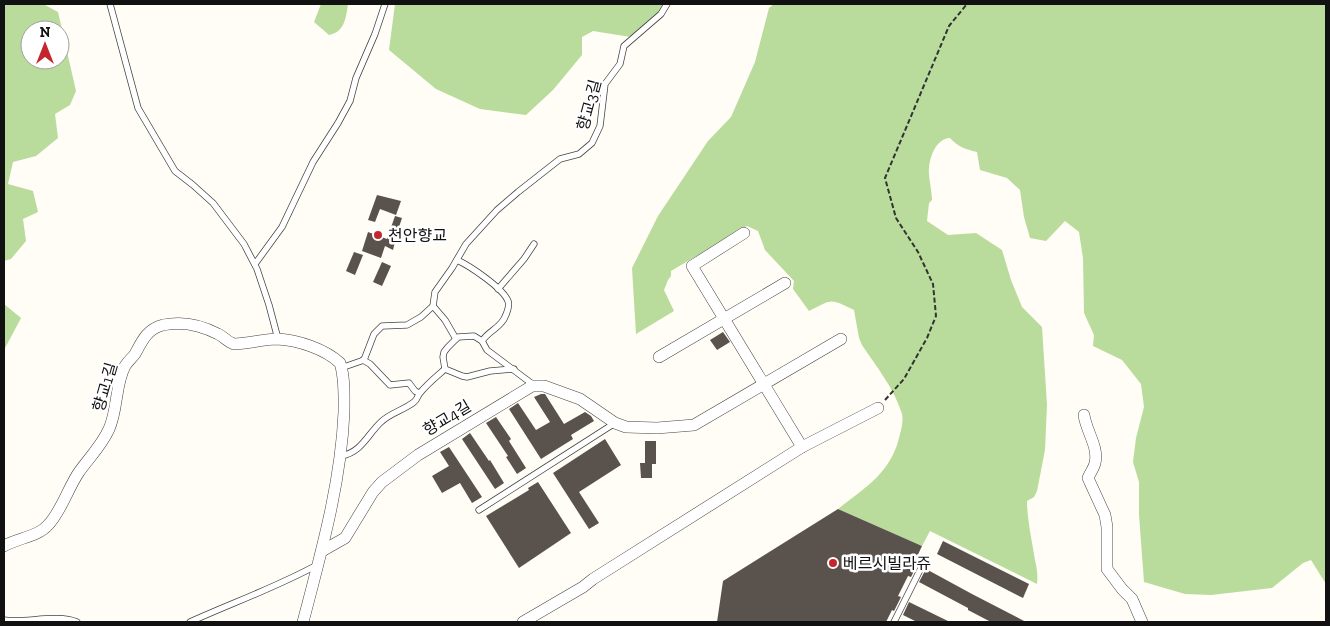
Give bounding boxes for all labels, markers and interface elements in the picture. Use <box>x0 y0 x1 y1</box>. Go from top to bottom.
north arrow <box>20 20 70 70</box>
text: N <box>40 24 51 41</box>
street label: 향교3길 <box>573 77 605 133</box>
place label: 천안향교 <box>388 226 447 245</box>
marker: 천안향교 <box>372 229 384 241</box>
street label: 향교1길 <box>89 360 121 414</box>
street label: 향교4길 <box>419 396 475 440</box>
place label: 베르시빌라쥬 <box>843 554 931 573</box>
marker: 베르시빌라쥬 <box>827 557 839 569</box>

